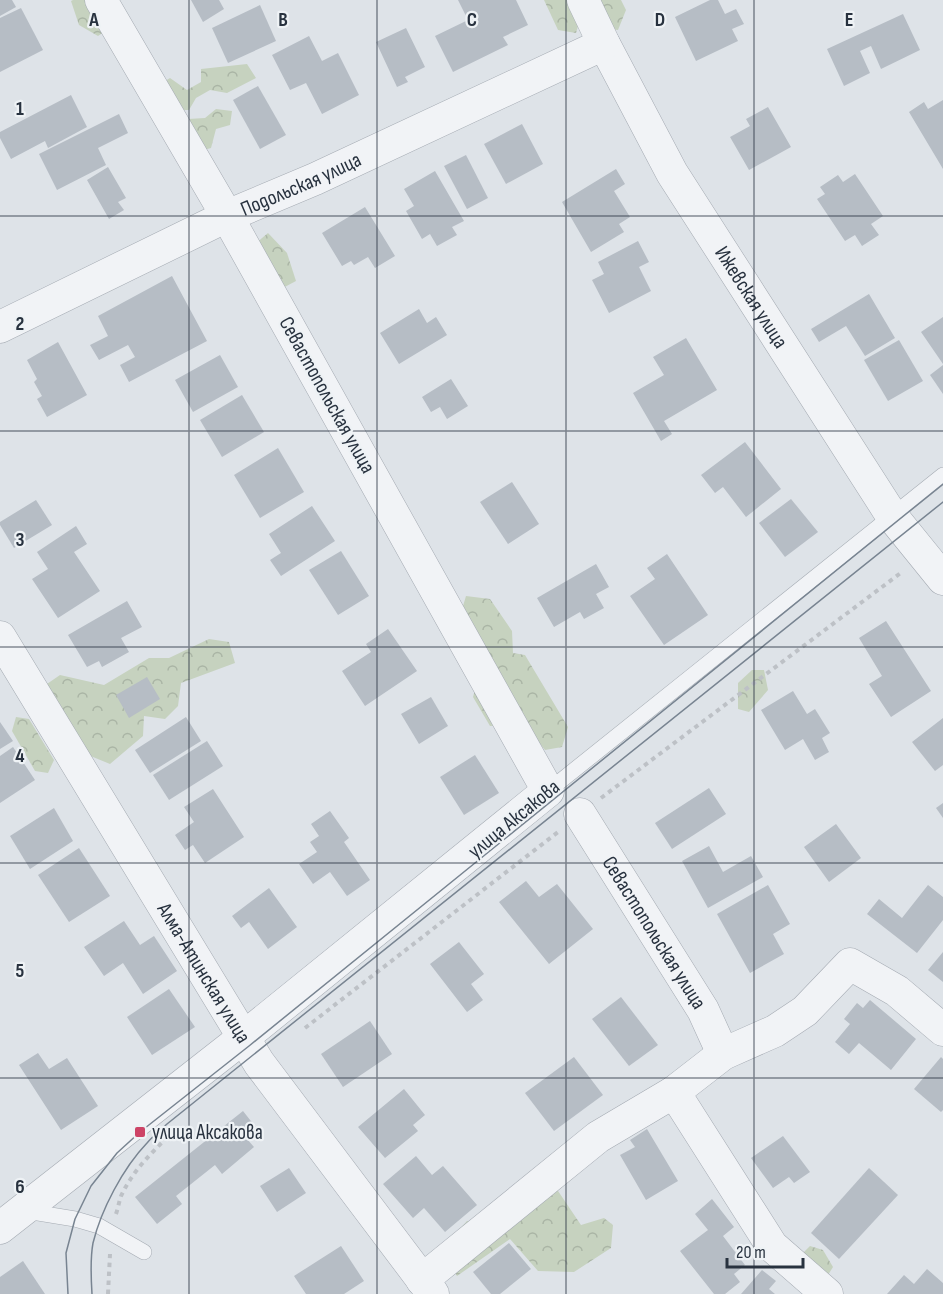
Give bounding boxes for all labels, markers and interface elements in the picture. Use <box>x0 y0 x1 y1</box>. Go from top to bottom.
text: A <box>88 8 99 32</box>
text: B <box>278 8 288 32</box>
text: C <box>467 8 477 32</box>
text: D <box>655 8 665 32</box>
text: E <box>845 8 853 32</box>
text: 1 <box>16 97 24 121</box>
street label: Подольская улица <box>237 147 365 221</box>
street label: Ижевская улица <box>710 241 793 353</box>
text: 2 <box>16 312 24 336</box>
street label: Севастопольская улица <box>274 312 380 478</box>
text: 3 <box>16 528 25 552</box>
text: 4 <box>15 744 25 768</box>
street label: улица Аксакова <box>463 774 565 864</box>
street label: Севастопольская улица <box>597 852 712 1014</box>
street label: Алма-Атинская улица <box>152 897 256 1047</box>
text: 5 <box>16 959 25 983</box>
place label: улица Аксакова <box>152 1120 263 1145</box>
marker: улица Аксакова <box>133 1125 147 1139</box>
text: 6 <box>15 1175 25 1199</box>
scale bar <box>727 1231 804 1269</box>
text: 20 m <box>736 1242 766 1263</box>

